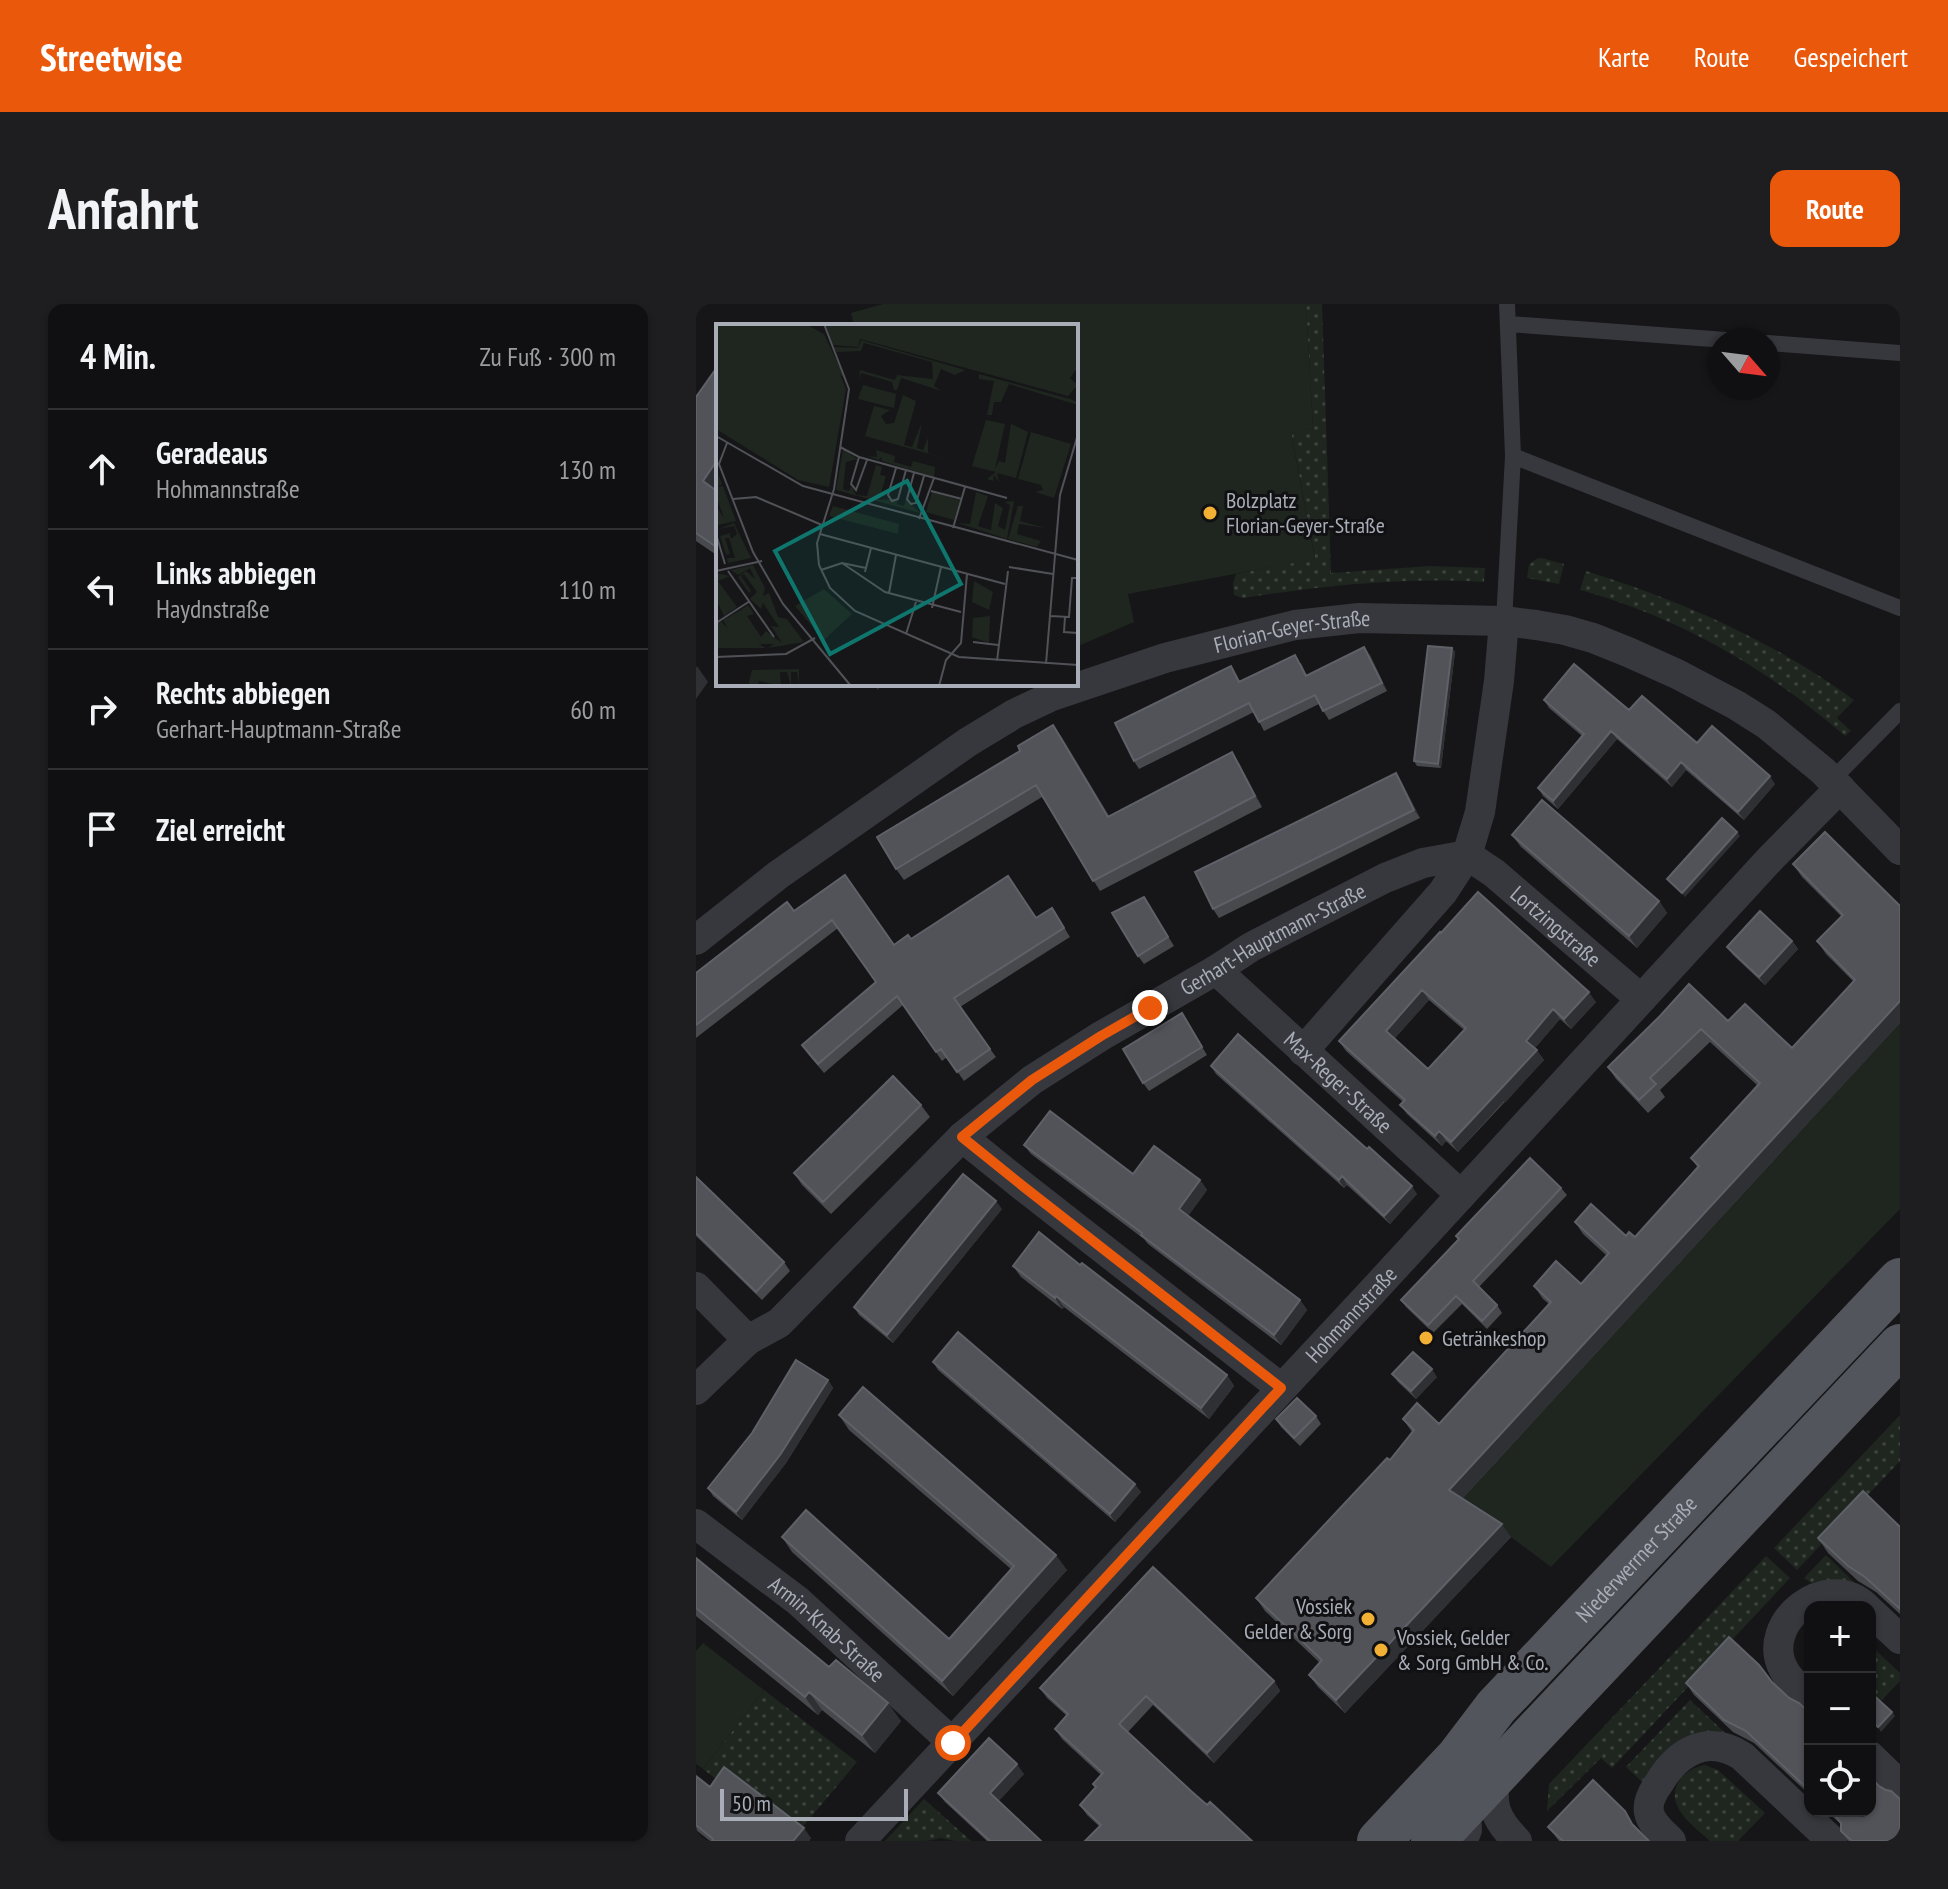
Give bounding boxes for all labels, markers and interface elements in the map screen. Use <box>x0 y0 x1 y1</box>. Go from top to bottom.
text: Streetwise <box>40 32 183 81</box>
text: Karte <box>1598 38 1650 75</box>
text: Route <box>1694 38 1749 75</box>
text: Gespeichert <box>1793 38 1908 75</box>
button: Route <box>1770 170 1900 247</box>
text: Anfahrt <box>48 172 199 244</box>
inset map <box>716 324 1078 686</box>
north arrow <box>1708 328 1780 400</box>
text: 4 Min. <box>80 334 156 378</box>
text: Zu Fuß · 300 m <box>479 340 616 373</box>
text: Geradeaus <box>156 433 268 472</box>
icon: ahead <box>80 447 124 491</box>
text: 130 m <box>558 453 616 486</box>
text: Hohmannstraße <box>156 472 300 505</box>
place label: Bolzplatz Florian-Geyer-Straße <box>1226 486 1385 539</box>
marker: Bolzplatz Florian-Geyer-Straße <box>1201 504 1219 522</box>
text: Links abbiegen <box>156 553 316 592</box>
icon: left <box>80 567 124 611</box>
text: 110 m <box>558 573 616 606</box>
text: Haydnstraße <box>156 592 270 625</box>
street label: Florian-Geyer-Straße <box>1211 604 1371 659</box>
text: Rechts abbiegen <box>156 673 330 712</box>
icon: right <box>80 687 124 731</box>
text: 60 m <box>570 693 616 726</box>
text: Gerhart-Hauptmann-Straße <box>156 712 401 745</box>
icon: arrive <box>80 807 124 851</box>
text: Ziel erreicht <box>156 810 285 849</box>
street label: Gerhart-Hauptmann-Straße <box>1175 876 1370 1002</box>
street label: Lortzingstraße <box>1505 880 1607 973</box>
route end <box>1132 990 1168 1026</box>
street label: Max-Reger-Straße <box>1278 1026 1398 1139</box>
street label: Hohmannstraße <box>1299 1260 1403 1368</box>
place label: Getränkeshop <box>1442 1324 1546 1352</box>
marker: Getränkeshop <box>1417 1329 1435 1347</box>
street label: Niederwerrner Straße <box>1570 1490 1703 1628</box>
street label: Armin-Knab-Straße <box>763 1570 891 1688</box>
place label: Vossiek Gelder & Sorg <box>1244 1592 1352 1645</box>
map controls <box>1804 1601 1876 1817</box>
button: + <box>1804 1601 1876 1673</box>
marker: Vossiek Gelder & Sorg <box>1359 1610 1377 1628</box>
place label: Vossiek, Gelder & Sorg GmbH & Co. <box>1396 1623 1548 1676</box>
marker: Vossiek, Gelder & Sorg GmbH & Co. <box>1372 1641 1390 1659</box>
button: − <box>1804 1673 1876 1745</box>
route start <box>935 1725 971 1761</box>
button: locate <box>1804 1745 1876 1817</box>
scale bar <box>720 1785 908 1821</box>
text: 50 m <box>732 1789 771 1817</box>

